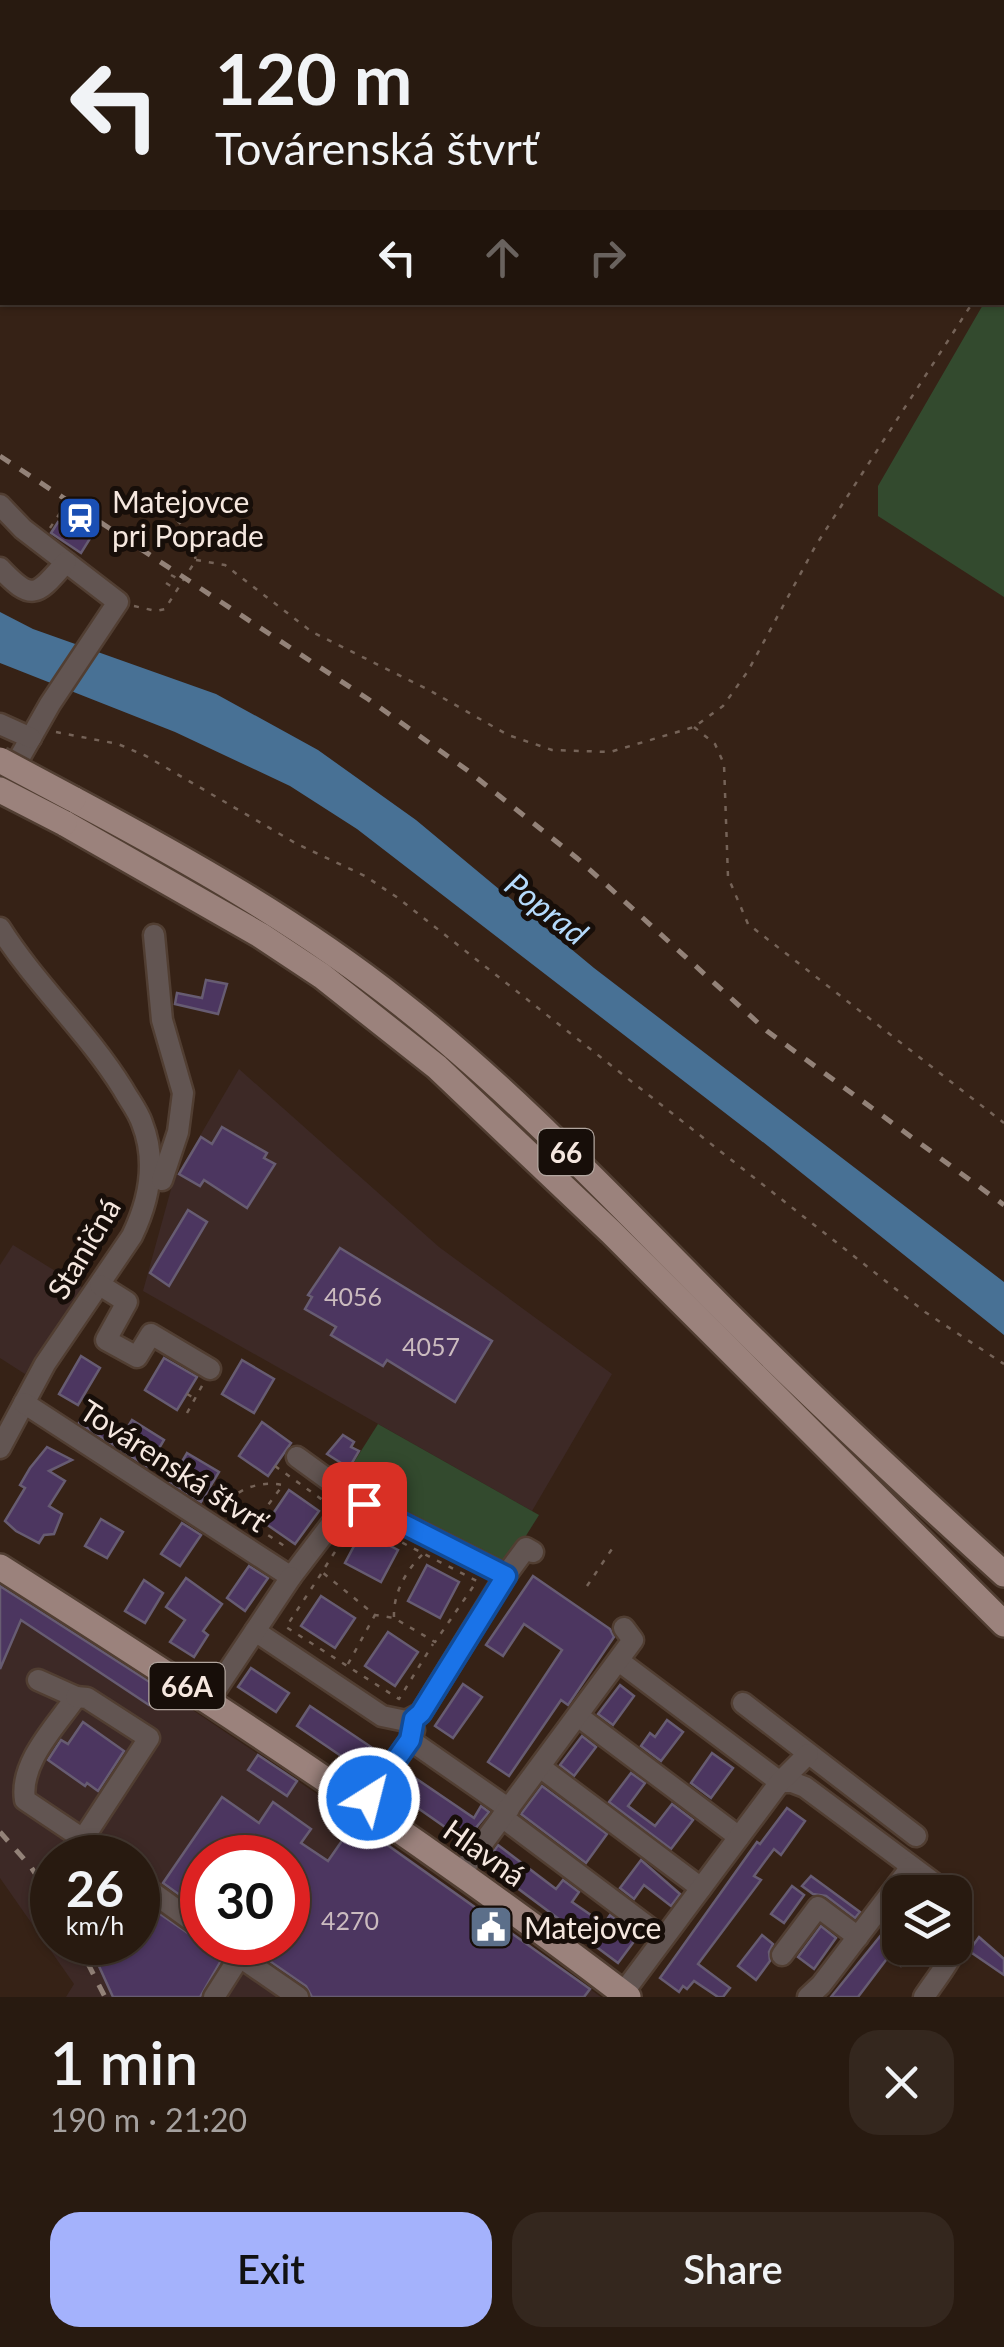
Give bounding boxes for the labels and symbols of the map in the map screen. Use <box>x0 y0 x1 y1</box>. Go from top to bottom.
place label: Matejovce pri Poprade <box>112 483 264 553</box>
station icon: Matejovce pri Poprade <box>57 495 103 541</box>
water label: Poprad <box>498 864 596 952</box>
road number: 66 <box>538 1129 594 1175</box>
street label: Staničná <box>39 1191 127 1305</box>
house number: 4056 <box>324 1281 382 1311</box>
house number: 4057 <box>402 1331 460 1361</box>
street label: Továrenská štvrť <box>74 1391 276 1540</box>
pin <box>322 1462 407 1547</box>
road number: 66A <box>150 1663 224 1709</box>
position arrow <box>317 1746 421 1850</box>
street label: Hlavná <box>437 1811 533 1893</box>
speed limit sign: 30 <box>180 1835 310 1965</box>
public building icon: Matejovce <box>468 1904 514 1950</box>
house number: 4270 <box>321 1905 379 1935</box>
place label: Matejovce <box>524 1909 661 1945</box>

